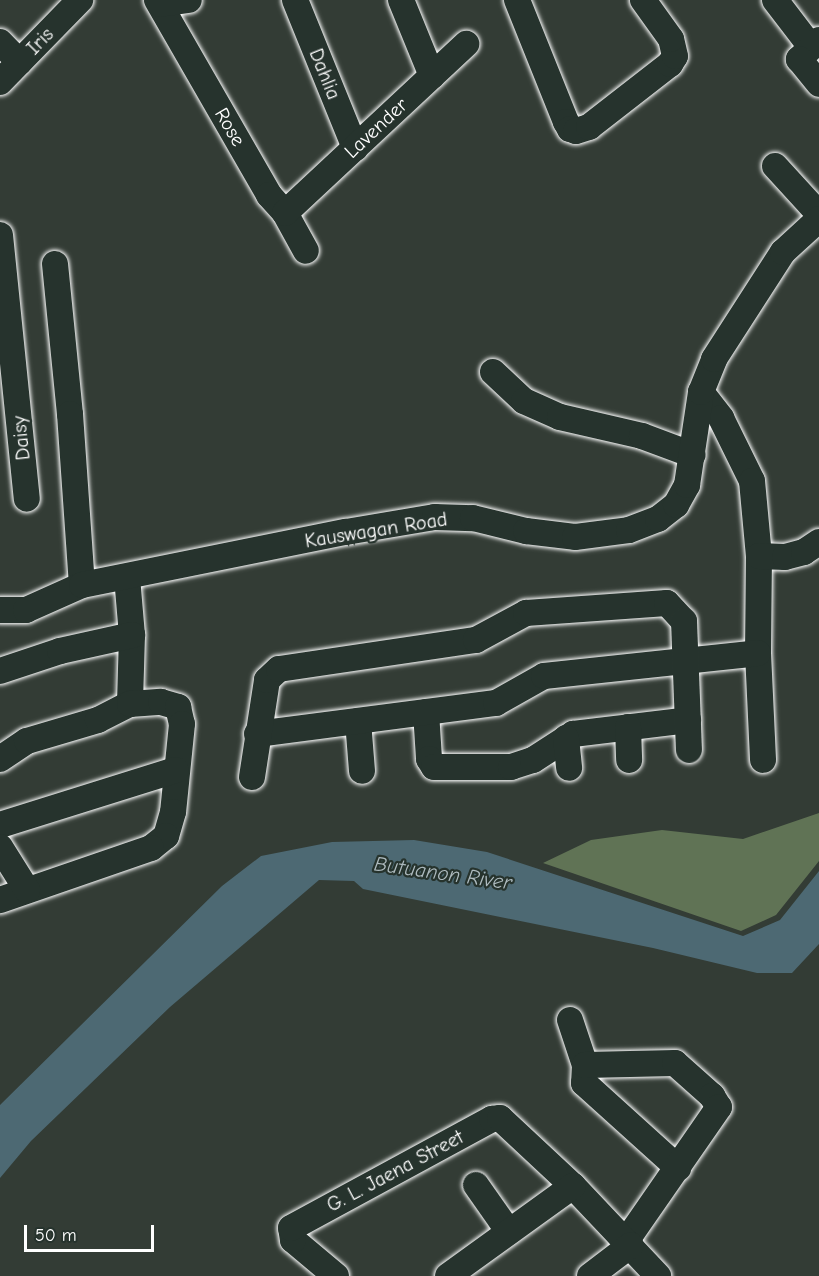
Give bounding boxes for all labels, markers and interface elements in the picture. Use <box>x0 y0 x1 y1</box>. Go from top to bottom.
street label: Iris <box>21 22 59 60</box>
street label: Dahlia <box>304 45 346 103</box>
street label: Lavender <box>339 93 413 163</box>
street label: Rose <box>210 104 250 150</box>
street label: Daisy <box>7 415 35 461</box>
street label: Kauswagan Road <box>303 507 449 553</box>
water label: Butuanon River <box>373 851 513 895</box>
street label: G. L. Jaena Street <box>323 1125 467 1217</box>
scale bar <box>27 1213 158 1251</box>
text: 50 m <box>35 1225 77 1246</box>

